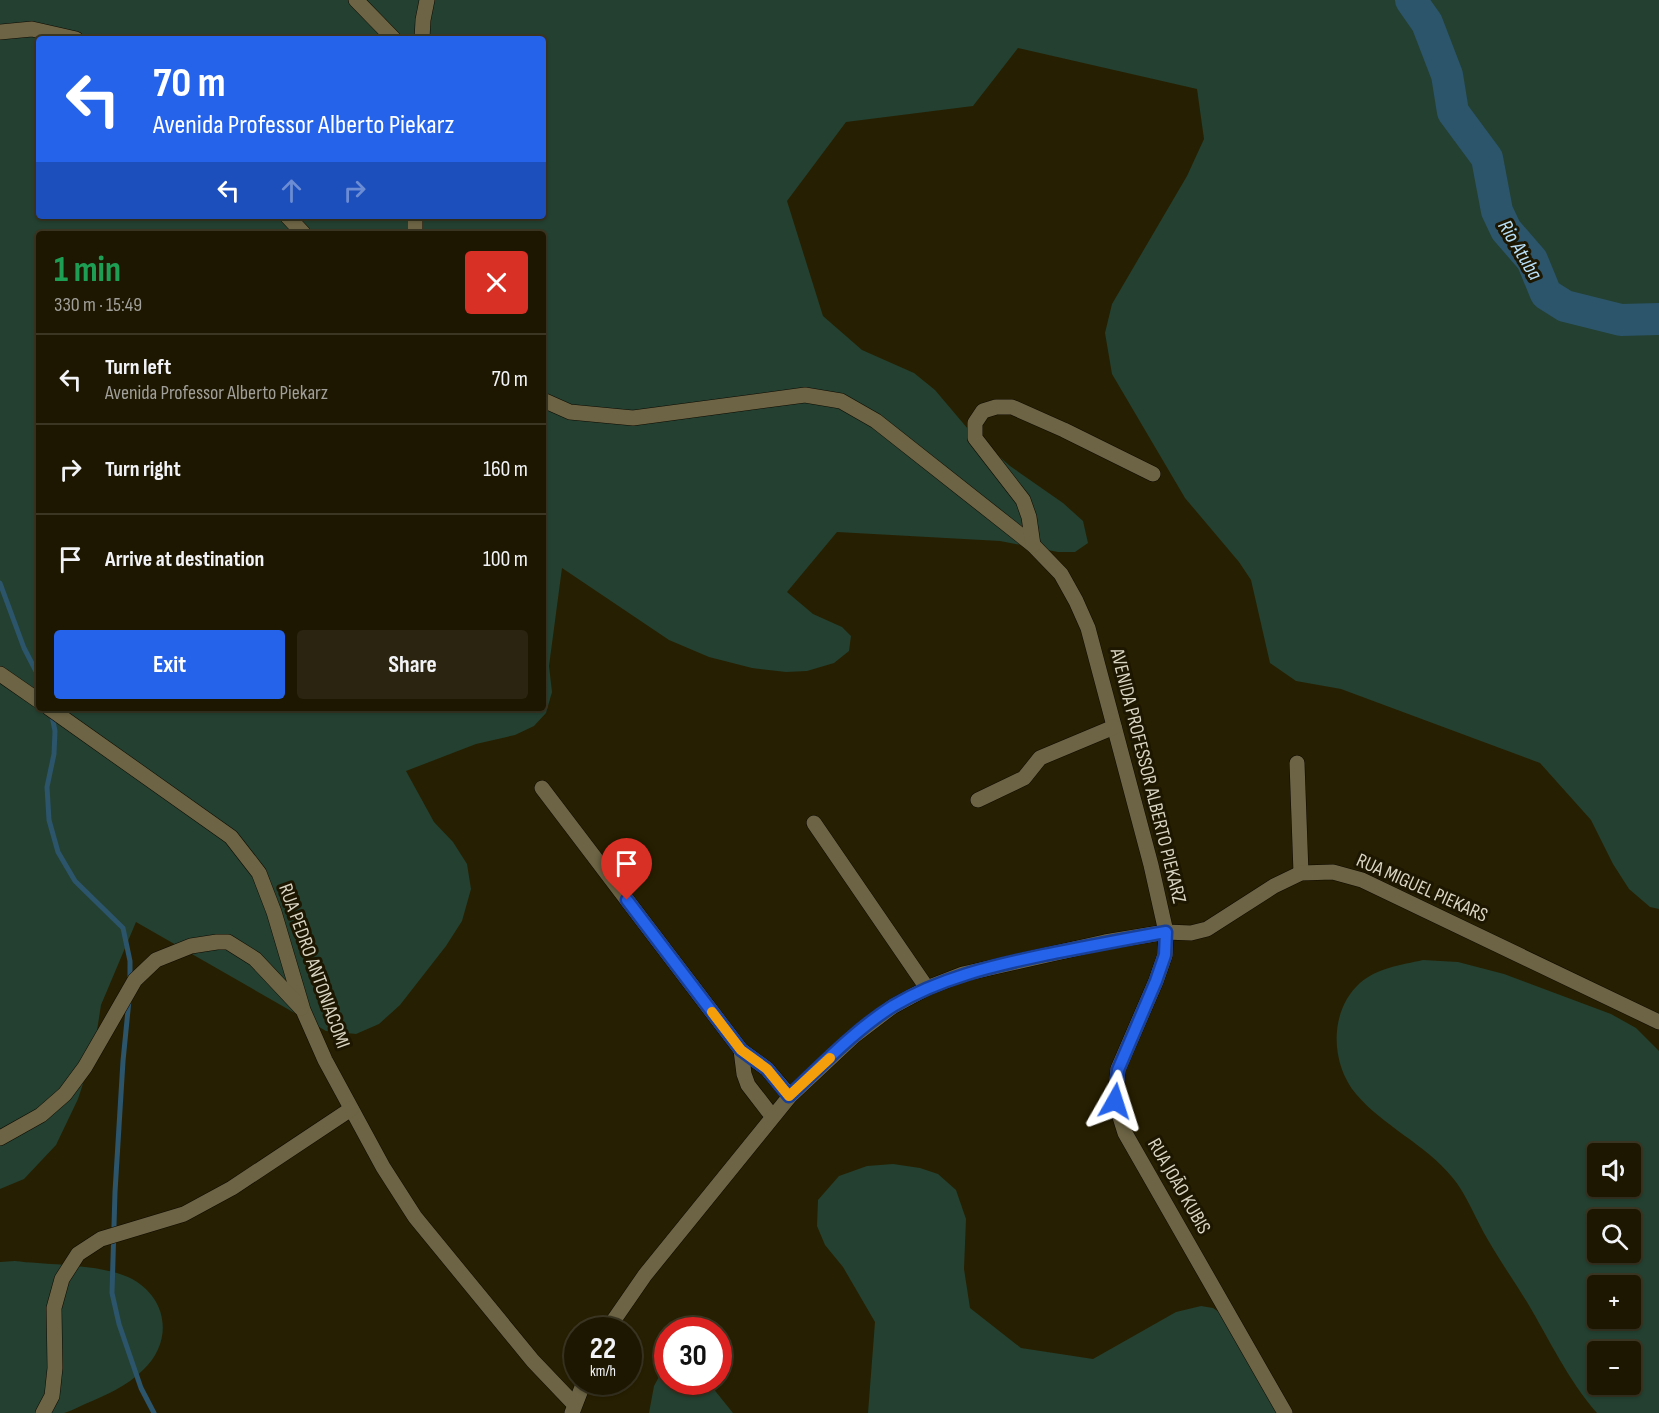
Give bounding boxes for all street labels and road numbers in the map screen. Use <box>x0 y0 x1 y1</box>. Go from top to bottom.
street label: AVENIDA PROFESSOR ALBERTO PIEKARZ <box>1104 645 1191 906</box>
street label: RUA MIGUEL PIEKARS <box>1352 848 1492 928</box>
street label: RUA PEDRO ANTONIACOMI <box>273 880 355 1052</box>
street label: RUA JOÃO KUBIS <box>1142 1134 1216 1238</box>

